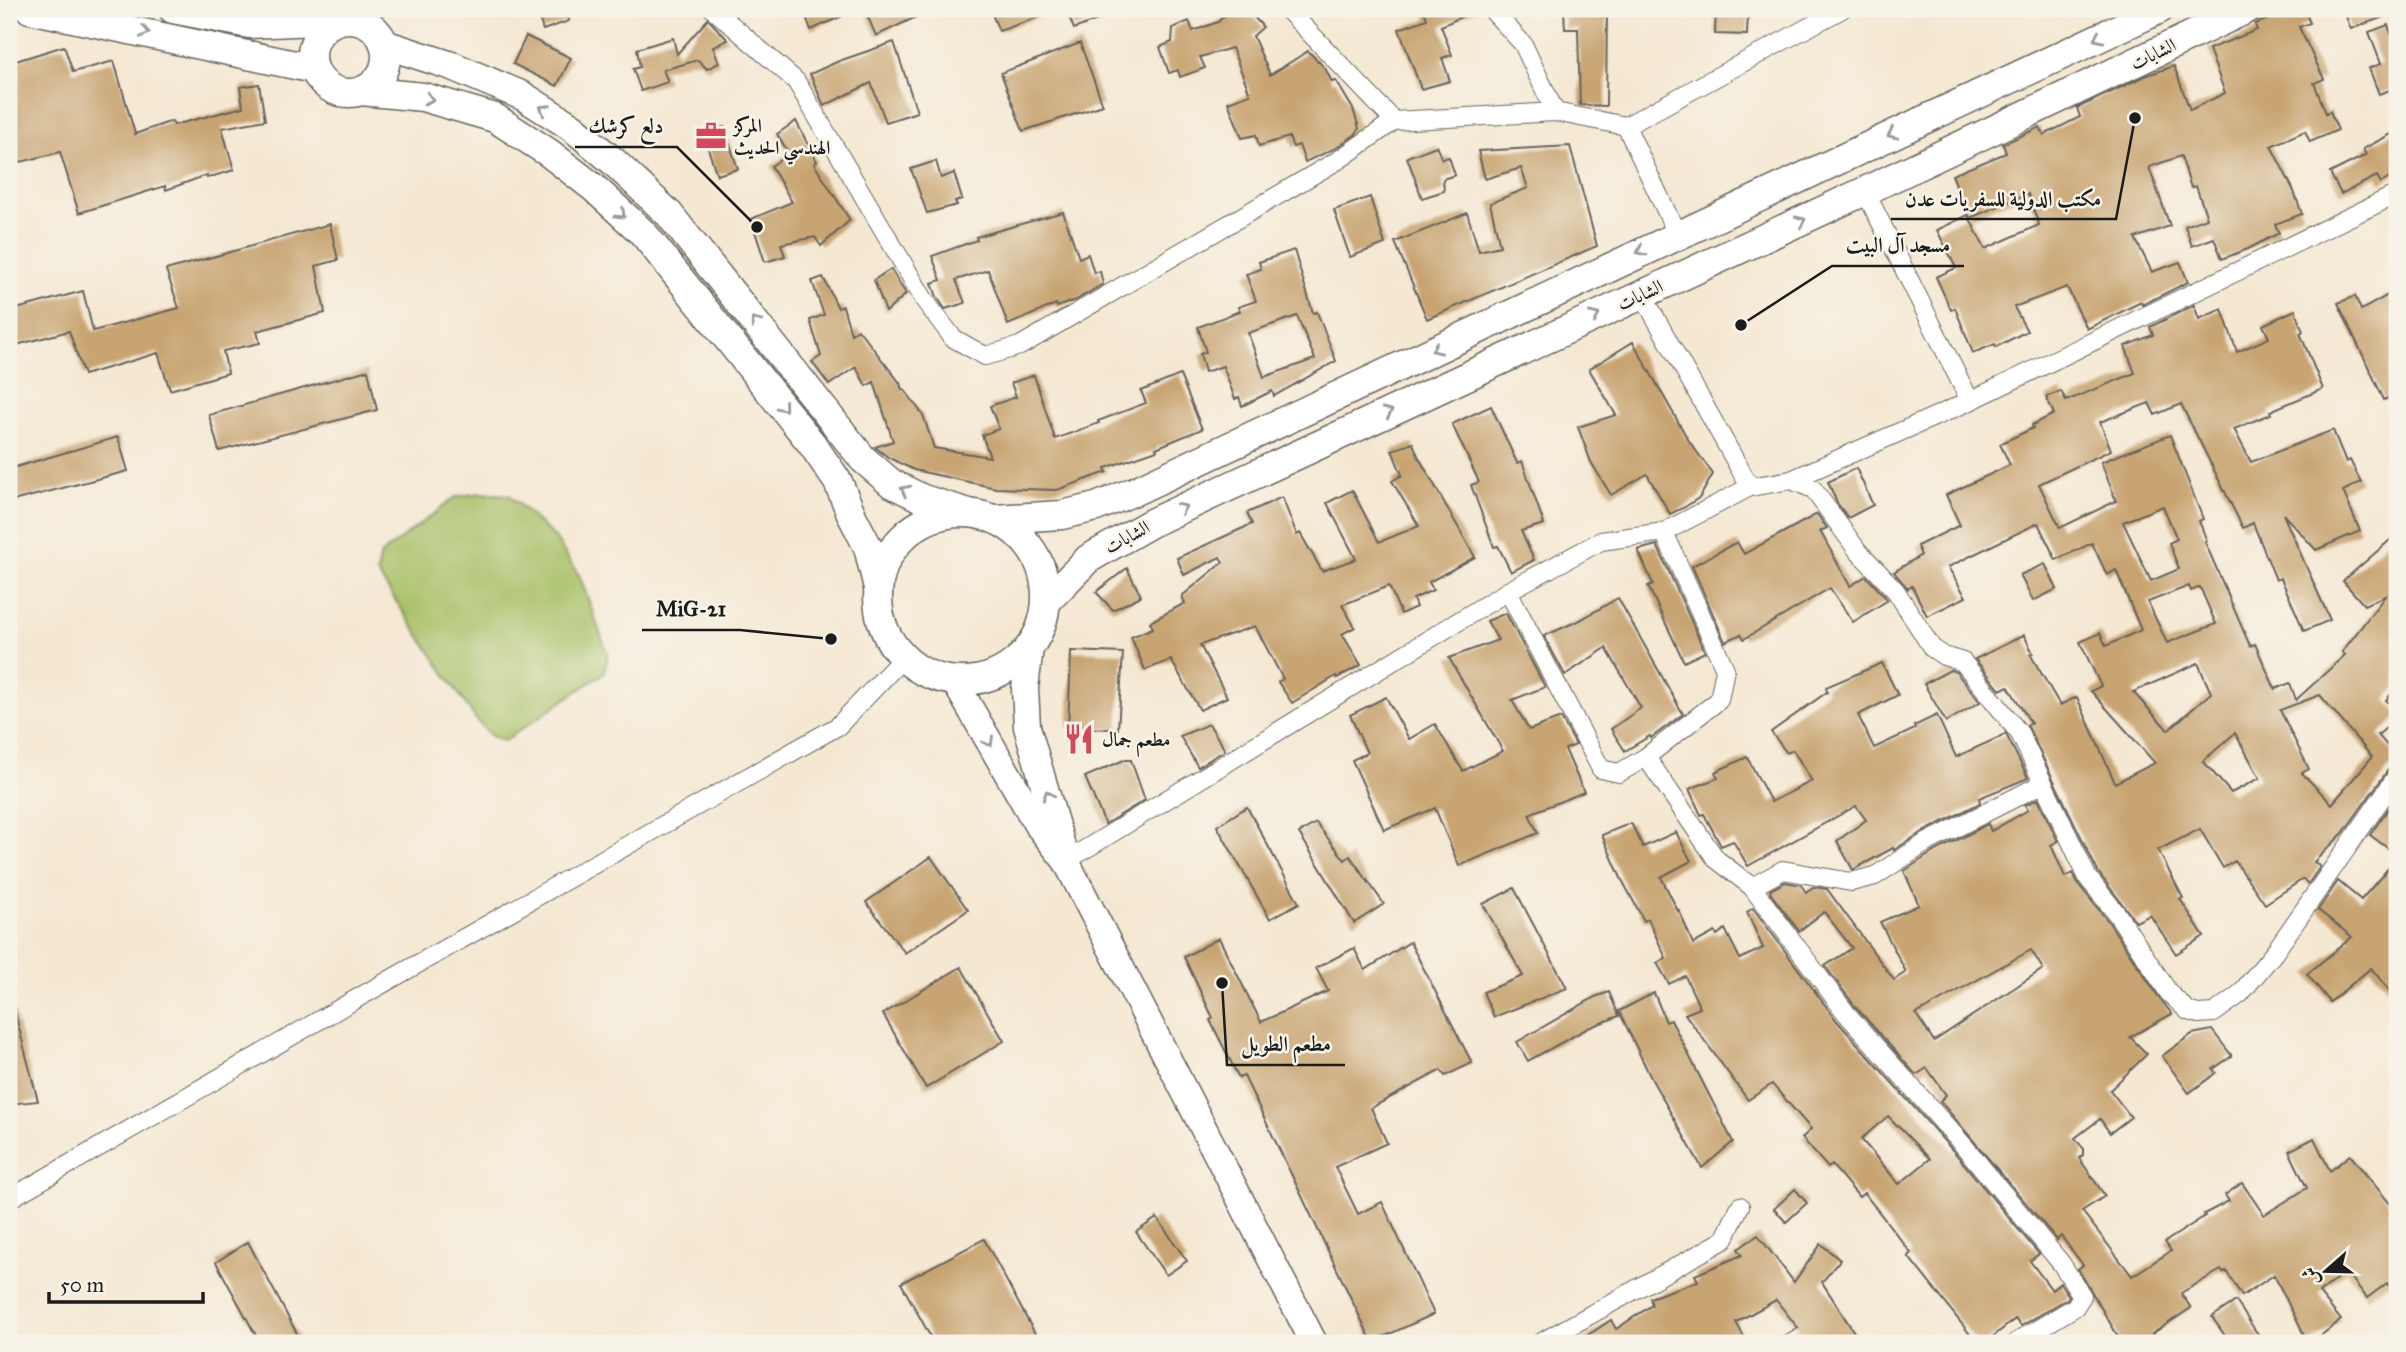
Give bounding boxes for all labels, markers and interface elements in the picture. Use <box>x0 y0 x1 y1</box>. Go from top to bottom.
one-way arrow <box>139 24 151 39</box>
one-way arrow <box>2093 29 2105 43</box>
street label: الشابات <box>2126 33 2180 75</box>
one-way arrow <box>423 91 435 105</box>
one-way arrow <box>539 105 552 118</box>
callout: دلع كرشك <box>575 105 677 147</box>
text: دلع كرشك <box>589 113 663 145</box>
place label: المركز الهندسي الحديث <box>732 114 830 165</box>
office icon: المركز الهندسي الحديث <box>694 119 728 153</box>
one-way arrow <box>1887 126 1899 140</box>
callout: مكتب الدولية للسفريات عدن <box>1891 177 2116 219</box>
text: مكتب الدولية للسفريات عدن <box>1905 186 2101 213</box>
one-way arrow <box>613 205 626 218</box>
one-way arrow <box>1794 215 1806 229</box>
callout: مسجد آل البيت <box>1832 224 1964 266</box>
text: مسجد آل البيت <box>1846 232 1950 258</box>
one-way arrow <box>1636 243 1648 257</box>
street label: الشابات <box>1613 274 1667 316</box>
one-way arrow <box>1587 310 1600 324</box>
one-way arrow <box>750 317 763 329</box>
one-way arrow <box>1431 340 1443 354</box>
one-way arrow <box>774 399 787 411</box>
one-way arrow <box>1381 406 1393 420</box>
one-way arrow <box>900 485 912 499</box>
one-way arrow <box>1175 503 1187 517</box>
street label: الشابات <box>1100 515 1154 559</box>
callout: MiG-21 <box>642 588 740 630</box>
text: MiG-21 <box>656 596 726 622</box>
restaurant icon: مطعم جمال <box>1062 722 1096 756</box>
place label: مطعم جمال <box>1102 728 1171 757</box>
one-way arrow <box>981 734 994 747</box>
one-way arrow <box>1042 790 1057 802</box>
callout: مطعم الطويل <box>1227 1023 1345 1065</box>
text: مطعم الطويل <box>1241 1031 1331 1063</box>
north arrow <box>2290 1236 2360 1306</box>
scale bar <box>49 1261 203 1305</box>
text: ش <box>2296 1264 2325 1289</box>
text: 50 m <box>60 1272 105 1298</box>

